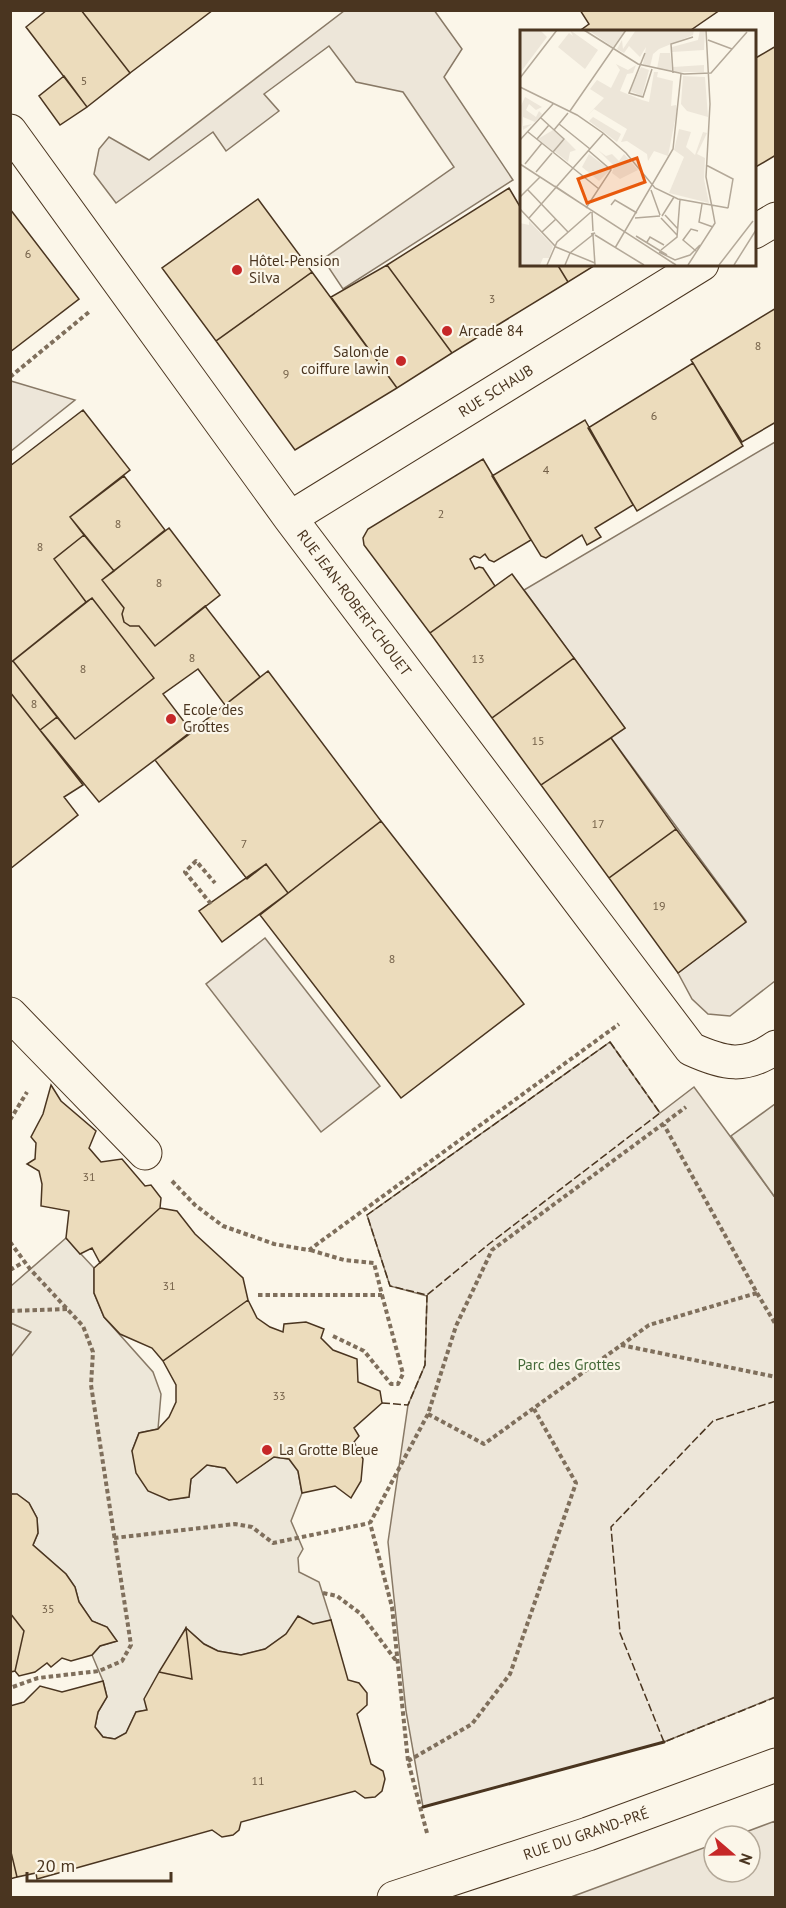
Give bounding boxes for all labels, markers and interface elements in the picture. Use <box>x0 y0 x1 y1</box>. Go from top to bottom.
inset map <box>520 30 756 266</box>
house number: 5 <box>81 73 87 88</box>
house number: 6 <box>25 246 31 261</box>
place label: Hôtel-Pension Silva <box>249 251 340 287</box>
marker: Hôtel-Pension Silva <box>230 263 244 277</box>
house number: 3 <box>489 291 495 306</box>
place label: Arcade 84 <box>459 321 523 340</box>
marker: Arcade 84 <box>440 324 454 338</box>
house number: 8 <box>755 338 761 353</box>
place label: Salon de coiffure lawin <box>301 342 389 378</box>
marker: Salon de coiffure lawin <box>394 354 408 368</box>
street label: RUE SCHAUB <box>455 360 537 421</box>
house number: 9 <box>283 366 289 381</box>
house number: 6 <box>651 408 657 423</box>
house number: 4 <box>543 462 550 477</box>
house number: 2 <box>438 506 444 521</box>
house number: 8 <box>115 516 121 531</box>
street label: RUE JEAN-ROBERT-CHOUET <box>293 526 416 680</box>
house number: 8 <box>37 539 43 554</box>
house number: 8 <box>156 575 162 590</box>
house number: 8 <box>189 650 195 665</box>
house number: 13 <box>471 651 485 666</box>
house number: 8 <box>80 661 86 676</box>
house number: 8 <box>31 696 37 711</box>
place label: Ecole des Grottes <box>183 700 244 736</box>
marker: Ecole des Grottes <box>164 712 178 726</box>
house number: 15 <box>531 733 545 748</box>
house number: 17 <box>591 816 605 831</box>
house number: 7 <box>241 836 247 851</box>
house number: 19 <box>652 898 666 913</box>
house number: 8 <box>389 951 395 966</box>
house number: 31 <box>82 1169 96 1184</box>
house number: 31 <box>162 1278 176 1293</box>
park label: Parc des Grottes <box>517 1355 621 1374</box>
house number: 33 <box>272 1388 286 1403</box>
place label: La Grotte Bleue <box>279 1440 378 1459</box>
marker: La Grotte Bleue <box>260 1443 274 1457</box>
house number: 35 <box>41 1601 55 1616</box>
house number: 11 <box>251 1773 265 1788</box>
street label: RUE DU GRAND-PRÉ <box>521 1803 651 1864</box>
north arrow <box>702 1824 762 1884</box>
scale bar <box>27 1845 171 1883</box>
text: N <box>735 1851 757 1867</box>
text: 20 m <box>36 1854 75 1877</box>

